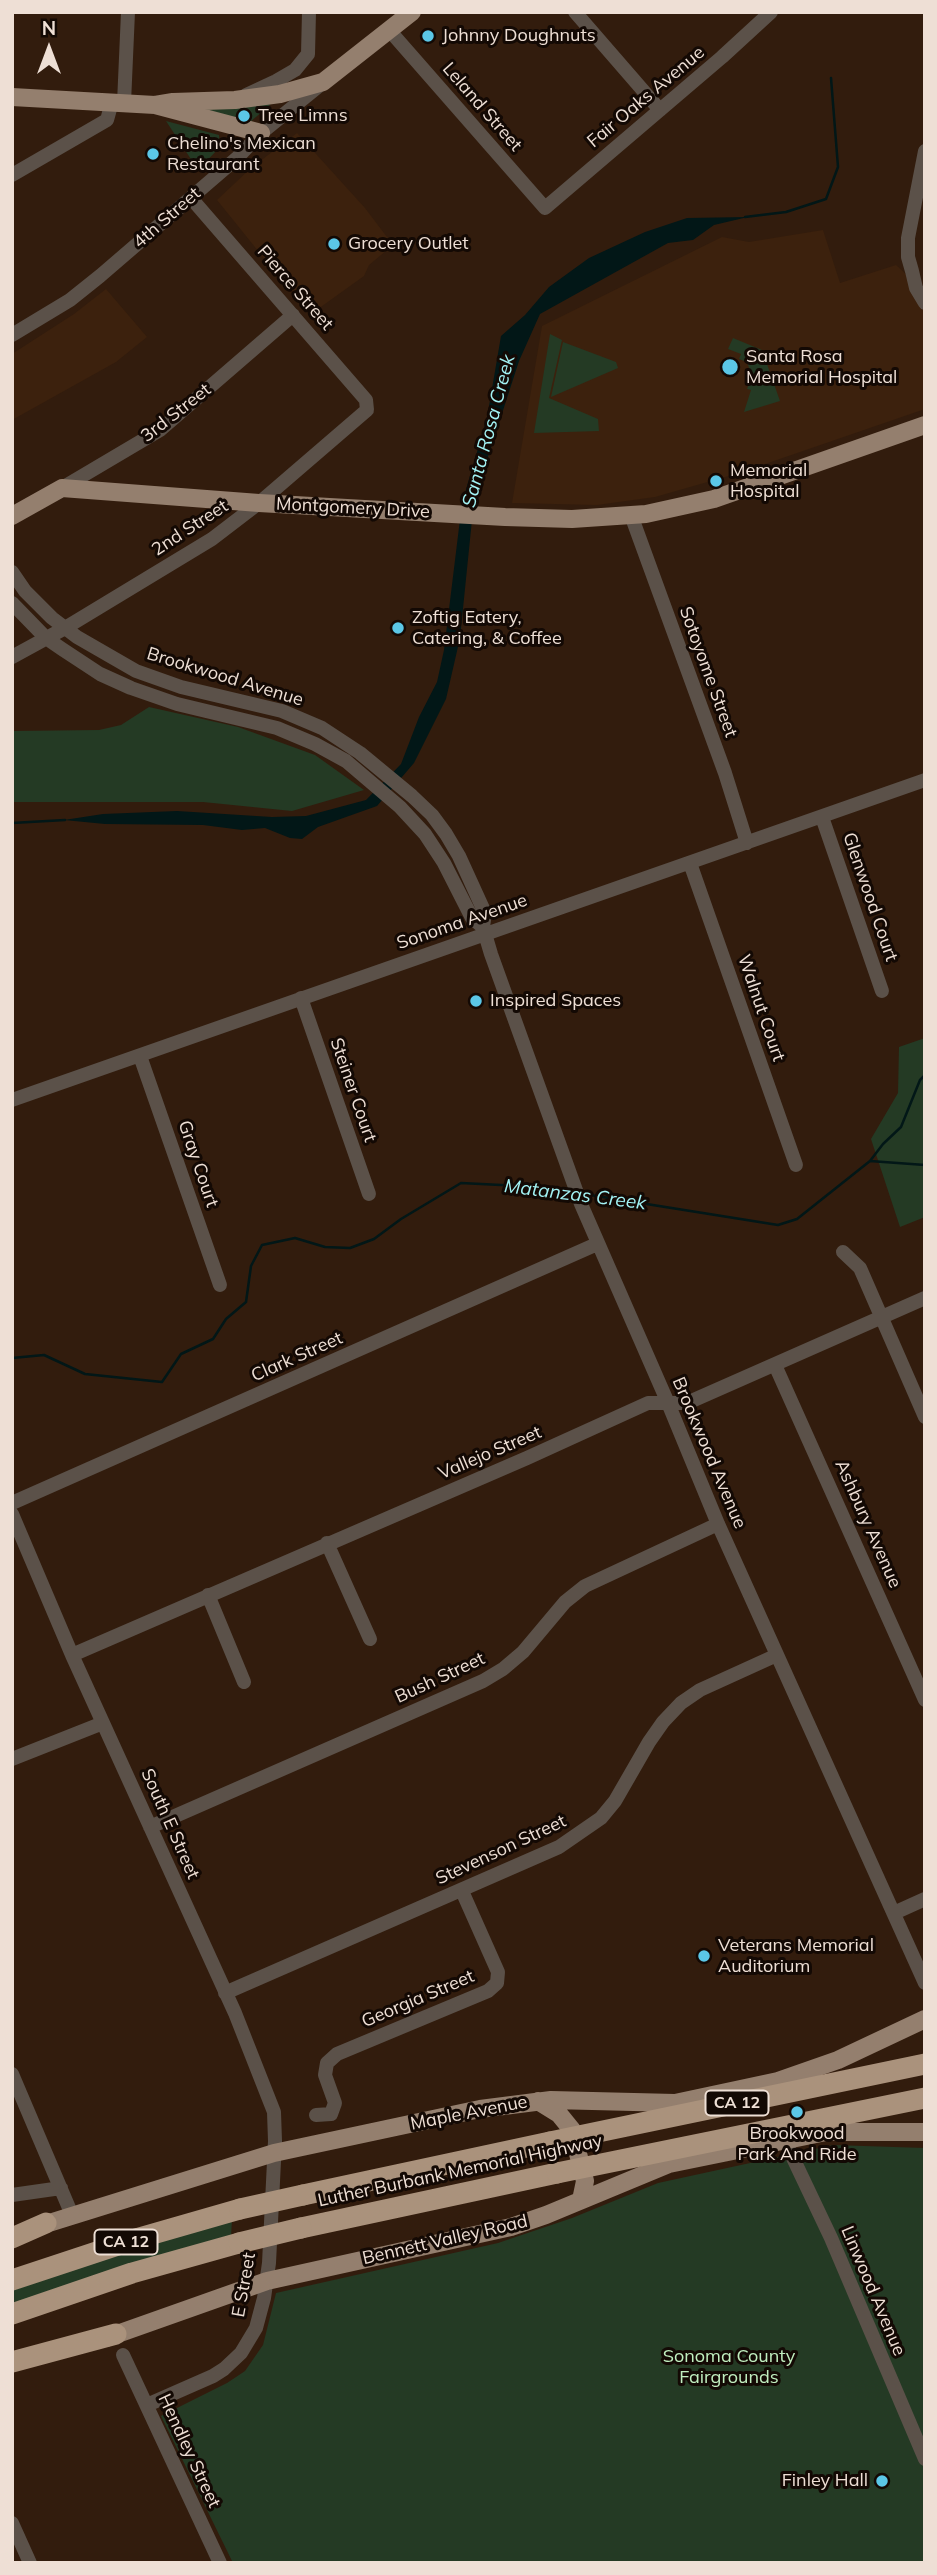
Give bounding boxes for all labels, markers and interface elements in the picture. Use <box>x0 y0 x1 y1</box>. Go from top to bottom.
north arrow <box>14 14 84 84</box>
text: N <box>42 16 56 40</box>
place label: Johnny Doughnuts <box>442 25 596 47</box>
marker: Johnny Doughnuts <box>420 28 436 44</box>
street label: Fair Oaks Avenue <box>583 42 709 152</box>
street label: Leland Street <box>438 58 526 156</box>
place label: Tree Limns <box>258 105 348 127</box>
marker: Tree Limns <box>236 108 252 124</box>
place label: Chelino's Mexican Restaurant <box>167 133 316 176</box>
marker: Chelino's Mexican Restaurant <box>145 146 161 162</box>
street label: 4th Street <box>129 183 205 253</box>
place label: Grocery Outlet <box>348 233 469 255</box>
marker: Grocery Outlet <box>326 236 342 252</box>
street label: Pierce Street <box>252 241 338 335</box>
place label: Santa Rosa Memorial Hospital <box>746 346 897 388</box>
water label: Santa Rosa Creek <box>458 352 520 510</box>
marker: Santa Rosa Memorial Hospital <box>720 357 740 377</box>
street label: 3rd Street <box>137 379 215 447</box>
place label: Memorial Hospital <box>730 460 807 503</box>
marker: Memorial Hospital <box>708 473 724 489</box>
street label: Montgomery Drive <box>276 493 430 523</box>
street label: 2nd Street <box>148 495 232 561</box>
street label: Sotoyome Street <box>674 604 742 740</box>
place label: Zoftig Eatery, Catering, & Coffee <box>412 607 562 650</box>
marker: Zoftig Eatery, Catering, & Coffee <box>390 620 406 636</box>
street label: Brookwood Avenue <box>144 643 306 711</box>
street label: Glenwood Court <box>838 830 902 964</box>
street label: Sonoma Avenue <box>394 890 530 954</box>
street label: Walnut Court <box>733 952 789 1064</box>
place label: Inspired Spaces <box>490 990 621 1012</box>
marker: Inspired Spaces <box>468 993 484 1009</box>
street label: Steiner Court <box>325 1035 381 1145</box>
street label: Gray Court <box>173 1118 223 1210</box>
water label: Matanzas Creek <box>503 1175 647 1215</box>
street label: Clark Street <box>248 1327 346 1387</box>
street label: Brookwood Avenue <box>667 1374 751 1532</box>
street label: Vallejo Street <box>435 1422 545 1484</box>
street label: Ashbury Avenue <box>830 1457 906 1591</box>
street label: Bush Street <box>392 1648 488 1708</box>
street label: South E Street <box>136 1765 204 1883</box>
street label: Stevenson Street <box>433 1810 569 1890</box>
place label: Veterans Memorial Auditorium <box>718 1935 874 1978</box>
marker: Veterans Memorial Auditorium <box>696 1948 712 1964</box>
street label: Georgia Street <box>359 1966 477 2032</box>
road number: CA 12 <box>706 2090 768 2116</box>
street label: Maple Avenue <box>409 2091 529 2135</box>
marker: Brookwood Park And Ride <box>789 2104 805 2120</box>
place label: Brookwood Park And Ride <box>737 2123 857 2166</box>
street label: Luther Burbank Memorial Highway <box>316 2130 604 2212</box>
street label: Bennett Valley Road <box>360 2210 530 2270</box>
street label: Linwood Avenue <box>836 2223 910 2359</box>
road number: CA 12 <box>94 2230 158 2254</box>
street label: E Street <box>228 2251 260 2319</box>
park label: Sonoma County Fairgrounds <box>663 2346 795 2388</box>
street label: Hendley Street <box>153 2391 225 2511</box>
place label: Finley Hall <box>782 2470 868 2492</box>
marker: Finley Hall <box>874 2473 890 2489</box>

